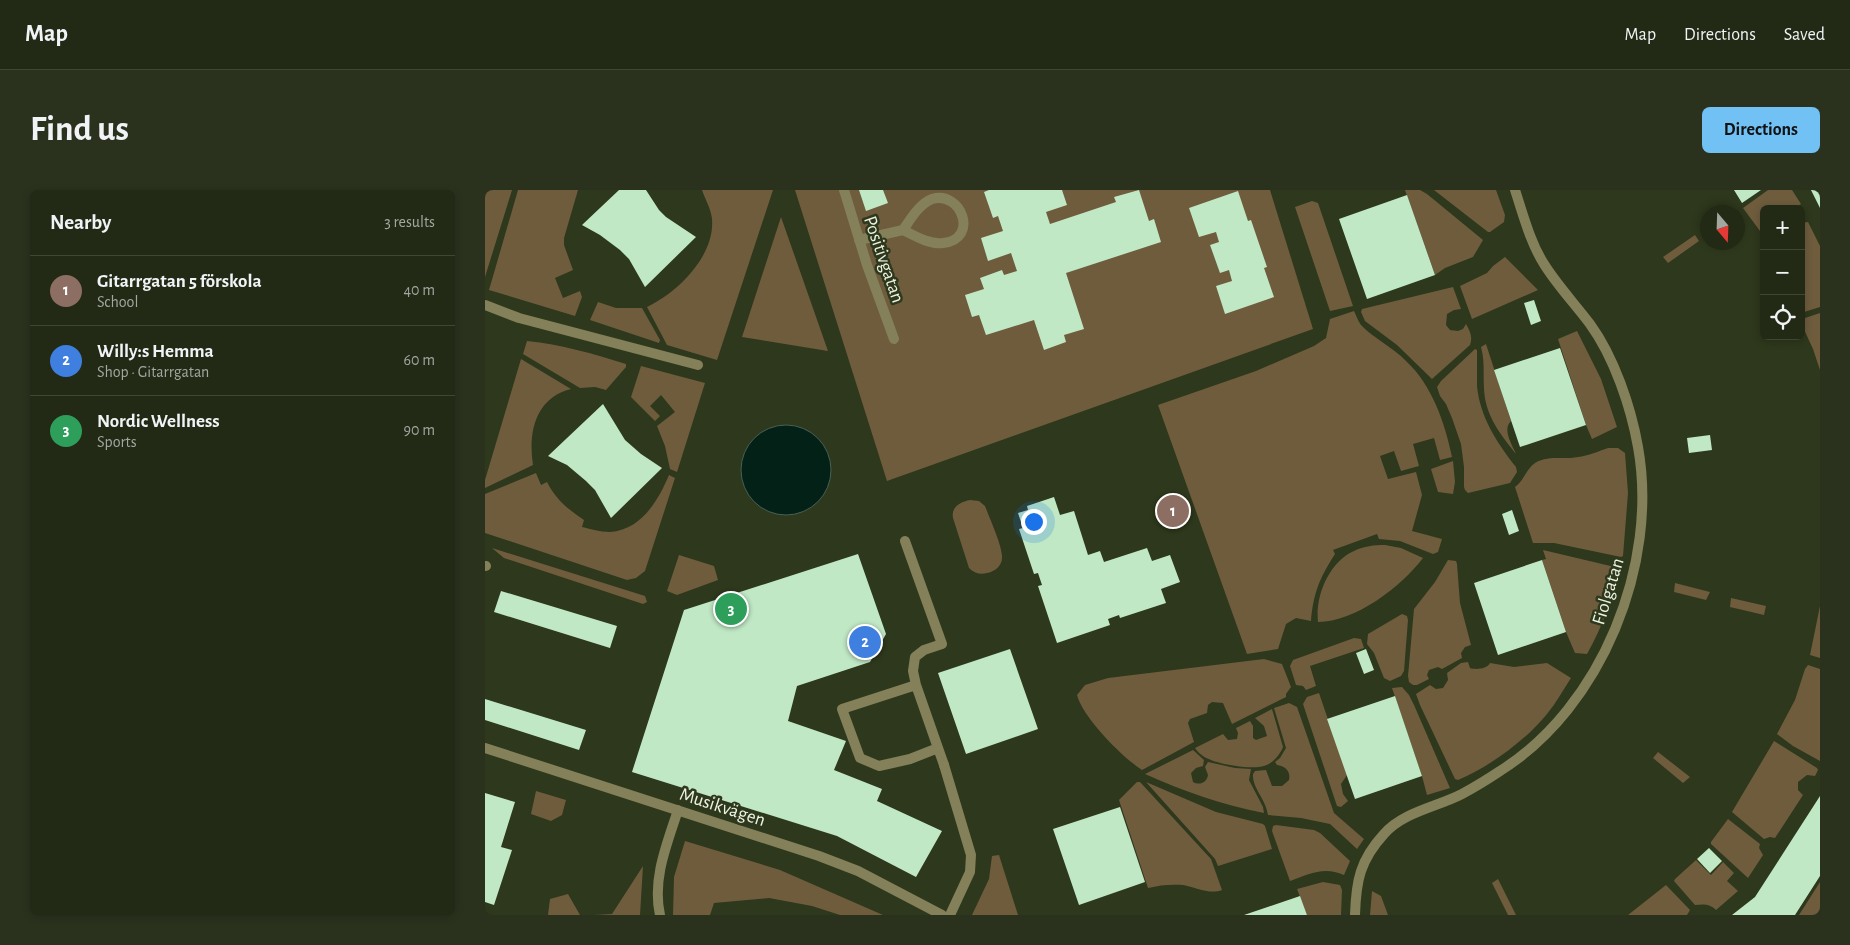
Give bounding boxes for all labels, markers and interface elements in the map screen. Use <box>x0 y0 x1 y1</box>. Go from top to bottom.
text: Map <box>25 22 68 46</box>
text: Map <box>1625 26 1656 44</box>
text: Directions <box>1684 26 1756 44</box>
text: Saved <box>1784 26 1825 44</box>
button: Directions <box>1702 107 1820 153</box>
text: Find us <box>30 112 129 147</box>
north arrow <box>1700 205 1745 250</box>
map controls <box>1760 205 1805 340</box>
button: + <box>1760 205 1805 250</box>
text: Nearby <box>50 212 111 233</box>
text: 3 results <box>384 214 435 230</box>
street label: Positivgatan <box>860 214 907 305</box>
button: − <box>1760 250 1805 295</box>
text: Gitarrgatan 5 förskola <box>97 272 262 291</box>
text: 1 <box>63 282 69 298</box>
text: 40 m <box>403 282 435 298</box>
text: School <box>97 294 138 310</box>
button: locate <box>1760 295 1805 340</box>
text: Willy:s Hemma <box>97 342 214 361</box>
text: 2 <box>62 352 70 368</box>
text: 60 m <box>404 352 435 368</box>
text: Shop · Gitarrgatan <box>97 364 209 380</box>
text: Nordic Wellness <box>97 412 220 431</box>
text: 3 <box>63 422 69 438</box>
text: 90 m <box>404 422 435 438</box>
text: Sports <box>97 434 137 450</box>
pin: 1 <box>1157 492 1189 530</box>
your location <box>1021 509 1047 535</box>
street label: Fiolgatan <box>1589 556 1628 627</box>
pin: 3 <box>715 590 747 628</box>
pin: 2 <box>849 623 881 661</box>
street label: Musikvägen <box>677 785 768 830</box>

